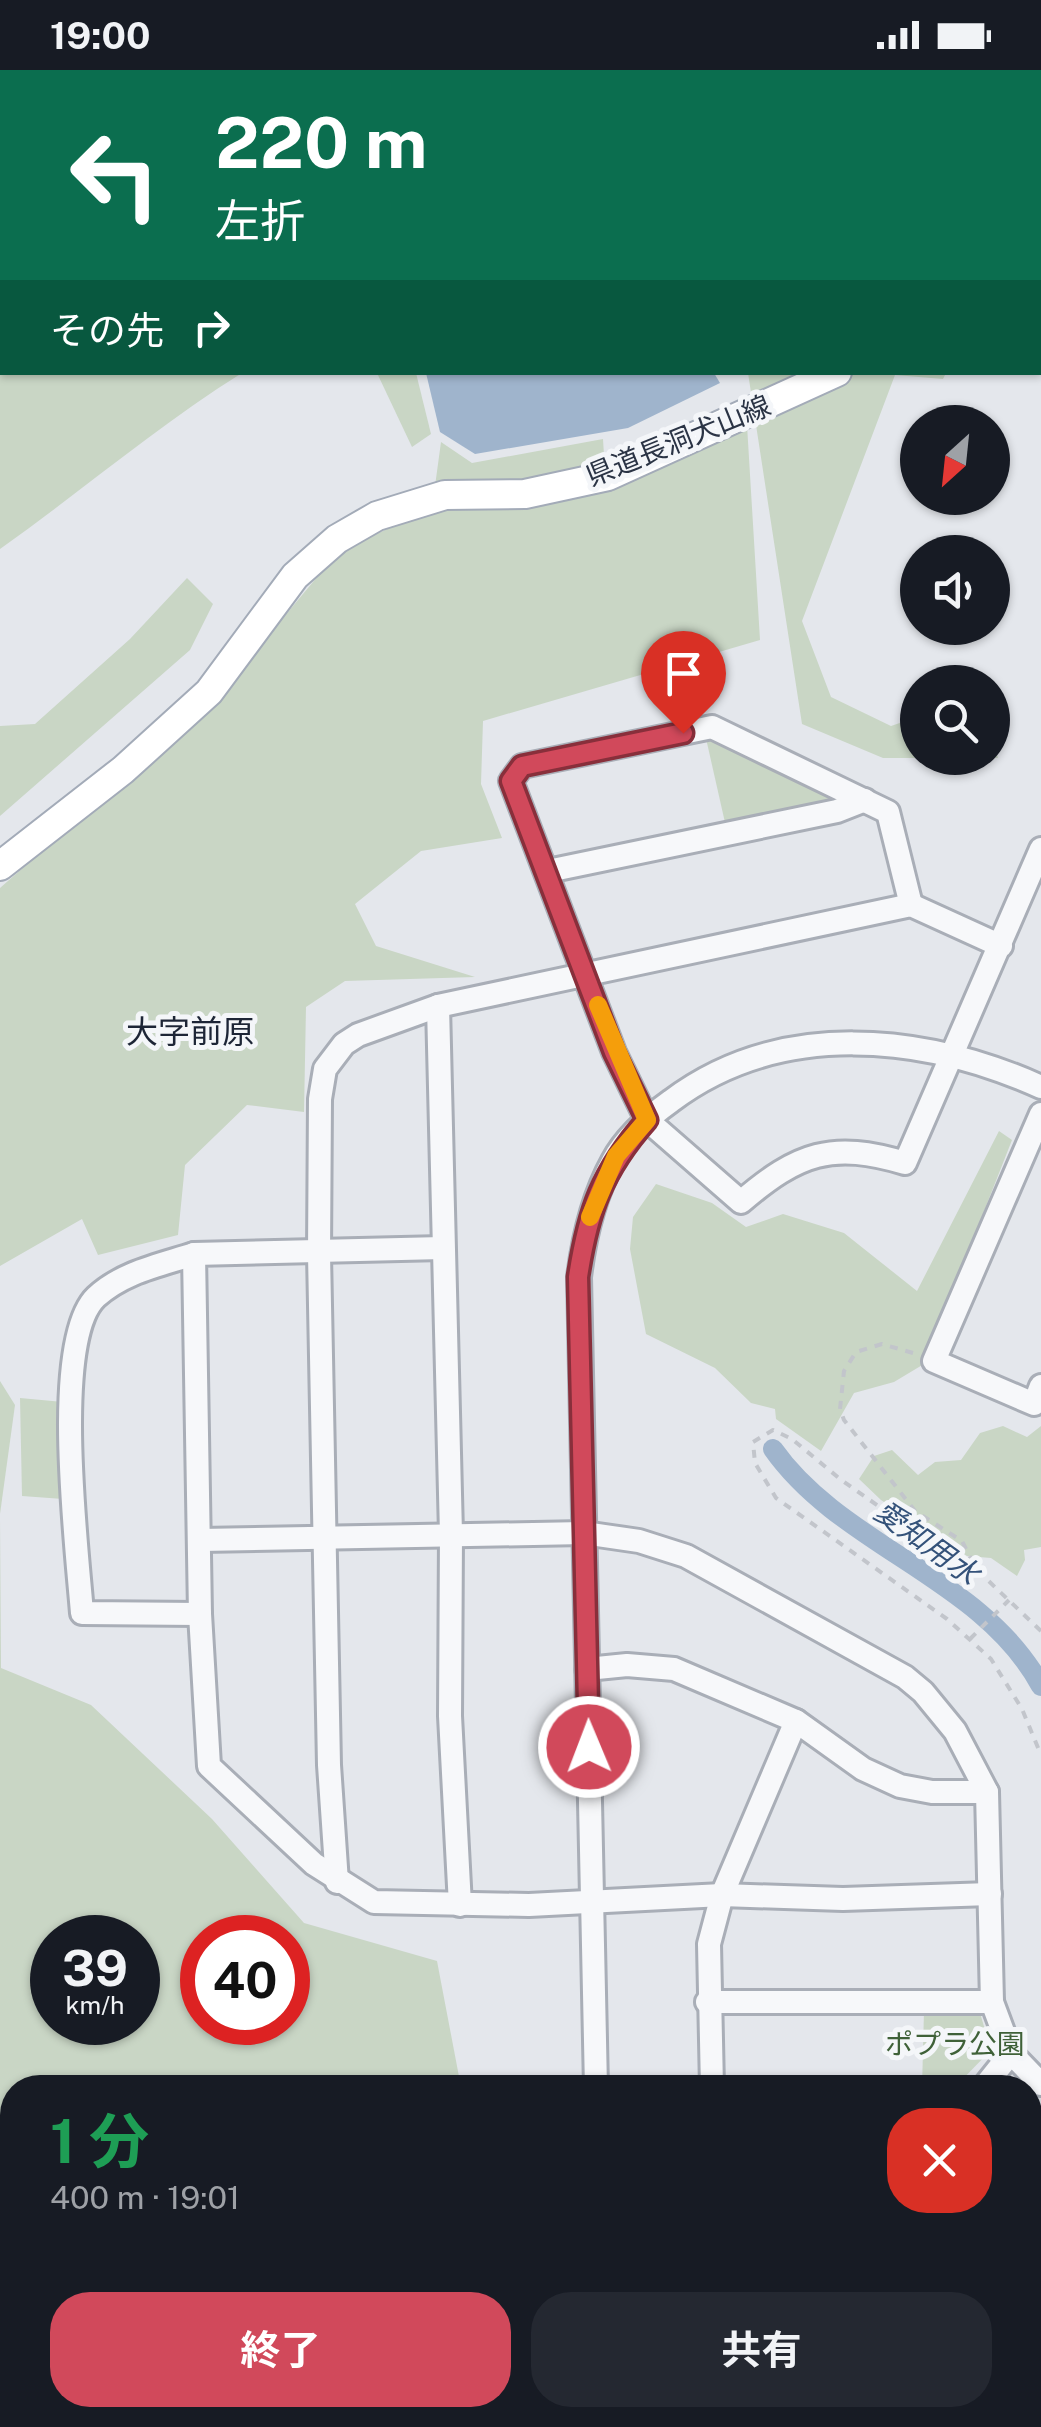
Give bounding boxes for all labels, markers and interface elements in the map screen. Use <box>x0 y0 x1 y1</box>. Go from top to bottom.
text: 19:00 <box>50 13 150 58</box>
text: 220 m <box>215 101 428 184</box>
icon: left <box>50 110 180 240</box>
text: 左折 <box>215 194 305 247</box>
icon: right <box>184 300 239 355</box>
text: その先 <box>50 308 164 353</box>
street label: 県道長洞犬山線 <box>581 388 775 492</box>
north arrow <box>900 405 1010 515</box>
map controls <box>900 405 1010 775</box>
button: sound <box>900 535 1010 645</box>
pin <box>641 631 726 734</box>
icon: arrive <box>656 646 711 701</box>
button: search <box>900 665 1010 775</box>
district label: 大字前原 <box>126 1013 254 1050</box>
water label: 愛知用水 <box>868 1492 989 1594</box>
position arrow <box>537 1695 641 1799</box>
speed limit sign: 40 <box>180 1915 310 2045</box>
text: 39 <box>62 1938 128 1997</box>
text: km/h <box>66 1990 124 2020</box>
park label: ポプラ公園 <box>885 2027 1025 2060</box>
text: 1 分 <box>50 2106 149 2177</box>
button: close <box>887 2108 992 2213</box>
text: 400 m · 19:01 <box>50 2179 240 2216</box>
button: 終了 <box>50 2292 511 2407</box>
button: 共有 <box>531 2292 992 2407</box>

